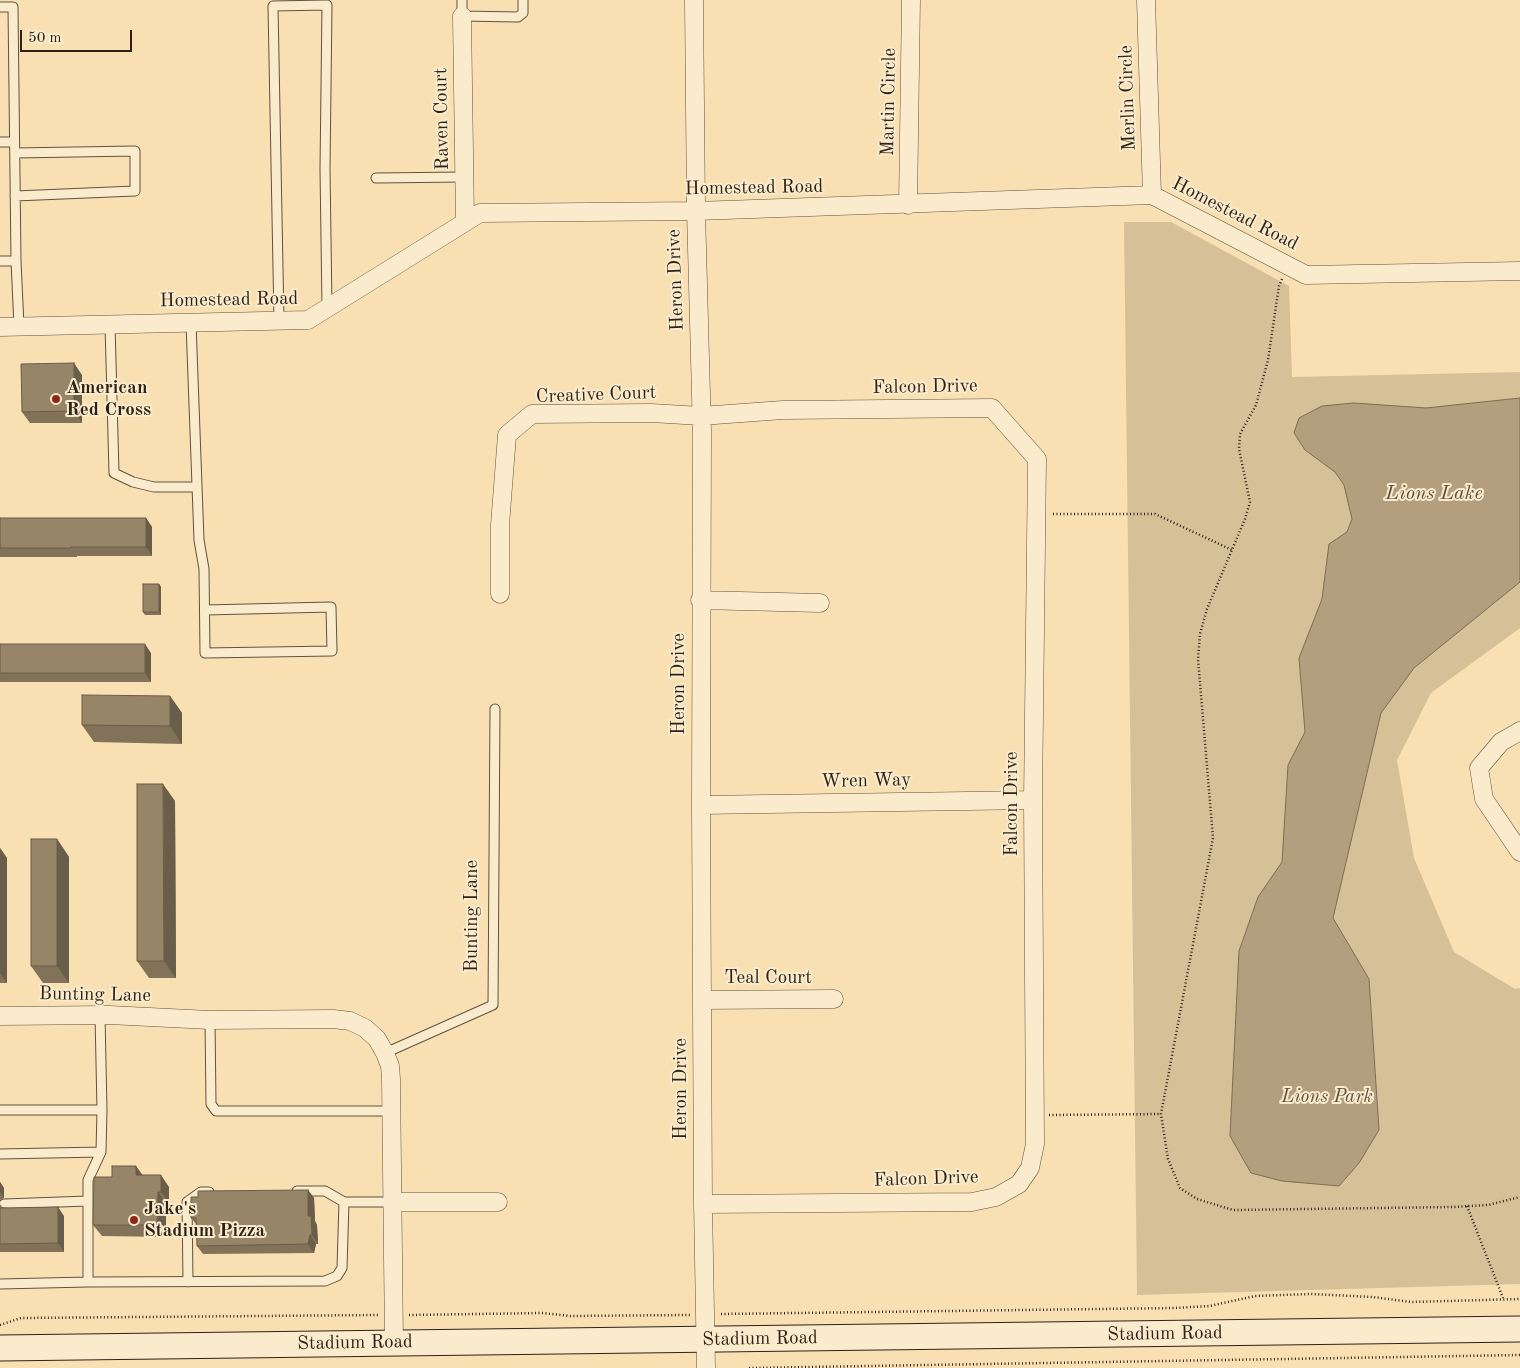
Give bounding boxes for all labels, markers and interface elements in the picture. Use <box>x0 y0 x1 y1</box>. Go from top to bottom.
scale bar <box>22 20 135 52</box>
text: 50 m <box>28 31 62 46</box>
street label: Merlin Circle <box>1115 45 1141 151</box>
street label: Martin Circle <box>877 48 901 156</box>
street label: Raven Court <box>430 68 454 170</box>
street label: Homestead Road <box>1168 172 1302 256</box>
street label: Homestead Road <box>684 175 824 201</box>
street label: Heron Drive <box>663 229 689 331</box>
street label: Homestead Road <box>159 287 299 313</box>
street label: Falcon Drive <box>872 375 978 399</box>
place label: American Red Cross <box>66 377 151 421</box>
street label: Creative Court <box>535 382 657 408</box>
marker: American Red Cross <box>50 393 62 405</box>
water label: Lions Lake <box>1385 482 1483 506</box>
street label: Heron Drive <box>668 633 690 735</box>
street label: Falcon Drive <box>1001 751 1023 857</box>
street label: Wren Way <box>821 769 911 793</box>
street label: Bunting Lane <box>461 860 483 972</box>
street label: Teal Court <box>724 967 812 989</box>
street label: Bunting Lane <box>39 983 151 1007</box>
street label: Heron Drive <box>670 1038 692 1140</box>
park label: Lions Park <box>1281 1086 1373 1108</box>
street label: Falcon Drive <box>873 1166 979 1192</box>
place label: Jake's Stadium Pizza <box>144 1198 265 1242</box>
marker: Jake's Stadium Pizza <box>128 1214 140 1226</box>
street label: Stadium Road <box>1107 1322 1223 1346</box>
street label: Stadium Road <box>702 1327 818 1351</box>
street label: Stadium Road <box>297 1331 413 1355</box>

